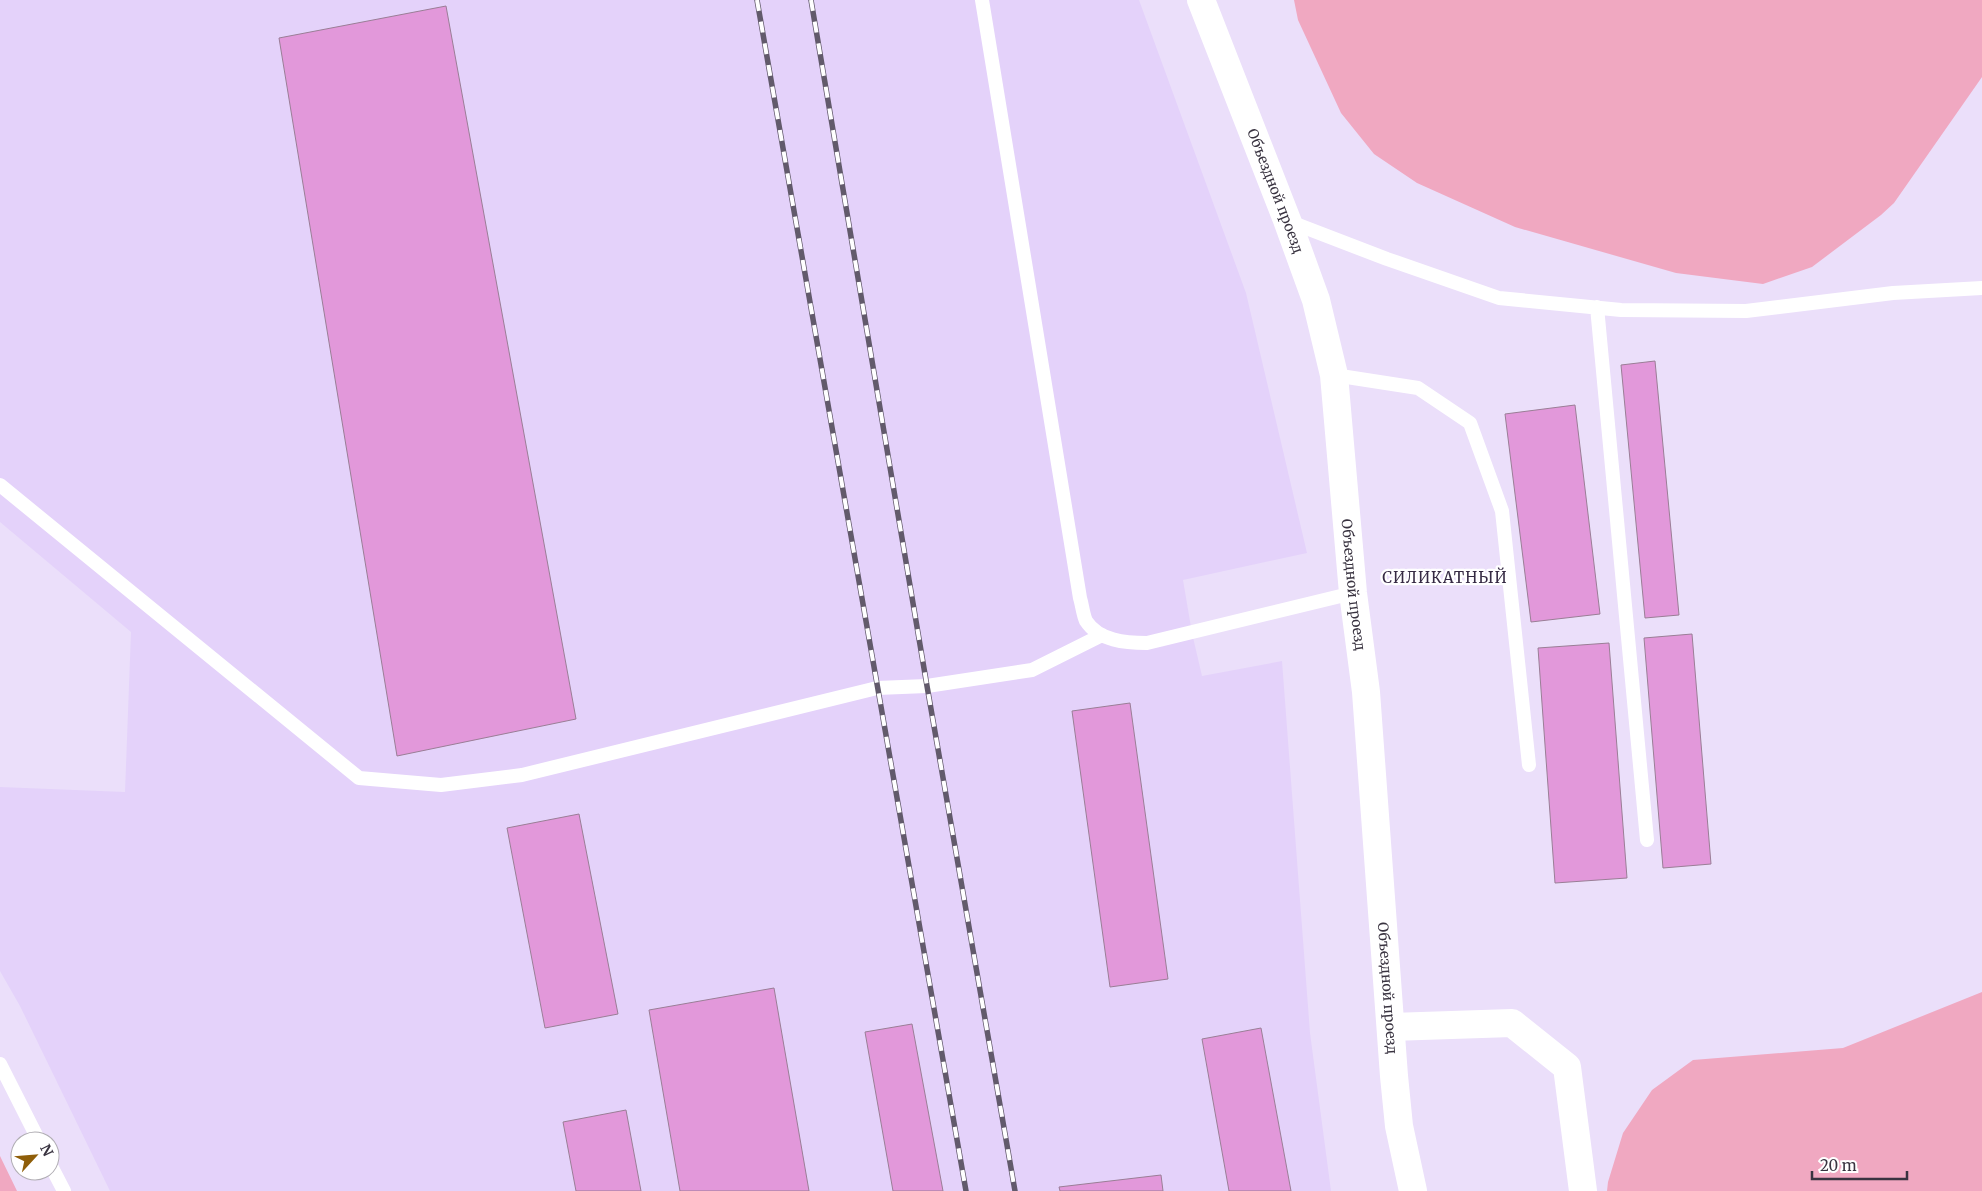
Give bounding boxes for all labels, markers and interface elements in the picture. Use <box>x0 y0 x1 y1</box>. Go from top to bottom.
street label: Объездной проезд <box>1243 126 1307 256</box>
street label: Объездной проезд <box>1338 518 1369 652</box>
district label: СИЛИКАТНЫЙ <box>1382 567 1508 587</box>
street label: Объездной проезд <box>1374 921 1401 1055</box>
north arrow <box>10 1131 60 1181</box>
text: N <box>36 1141 57 1159</box>
scale bar <box>1812 1148 1907 1180</box>
text: 20 m <box>1820 1156 1857 1175</box>

